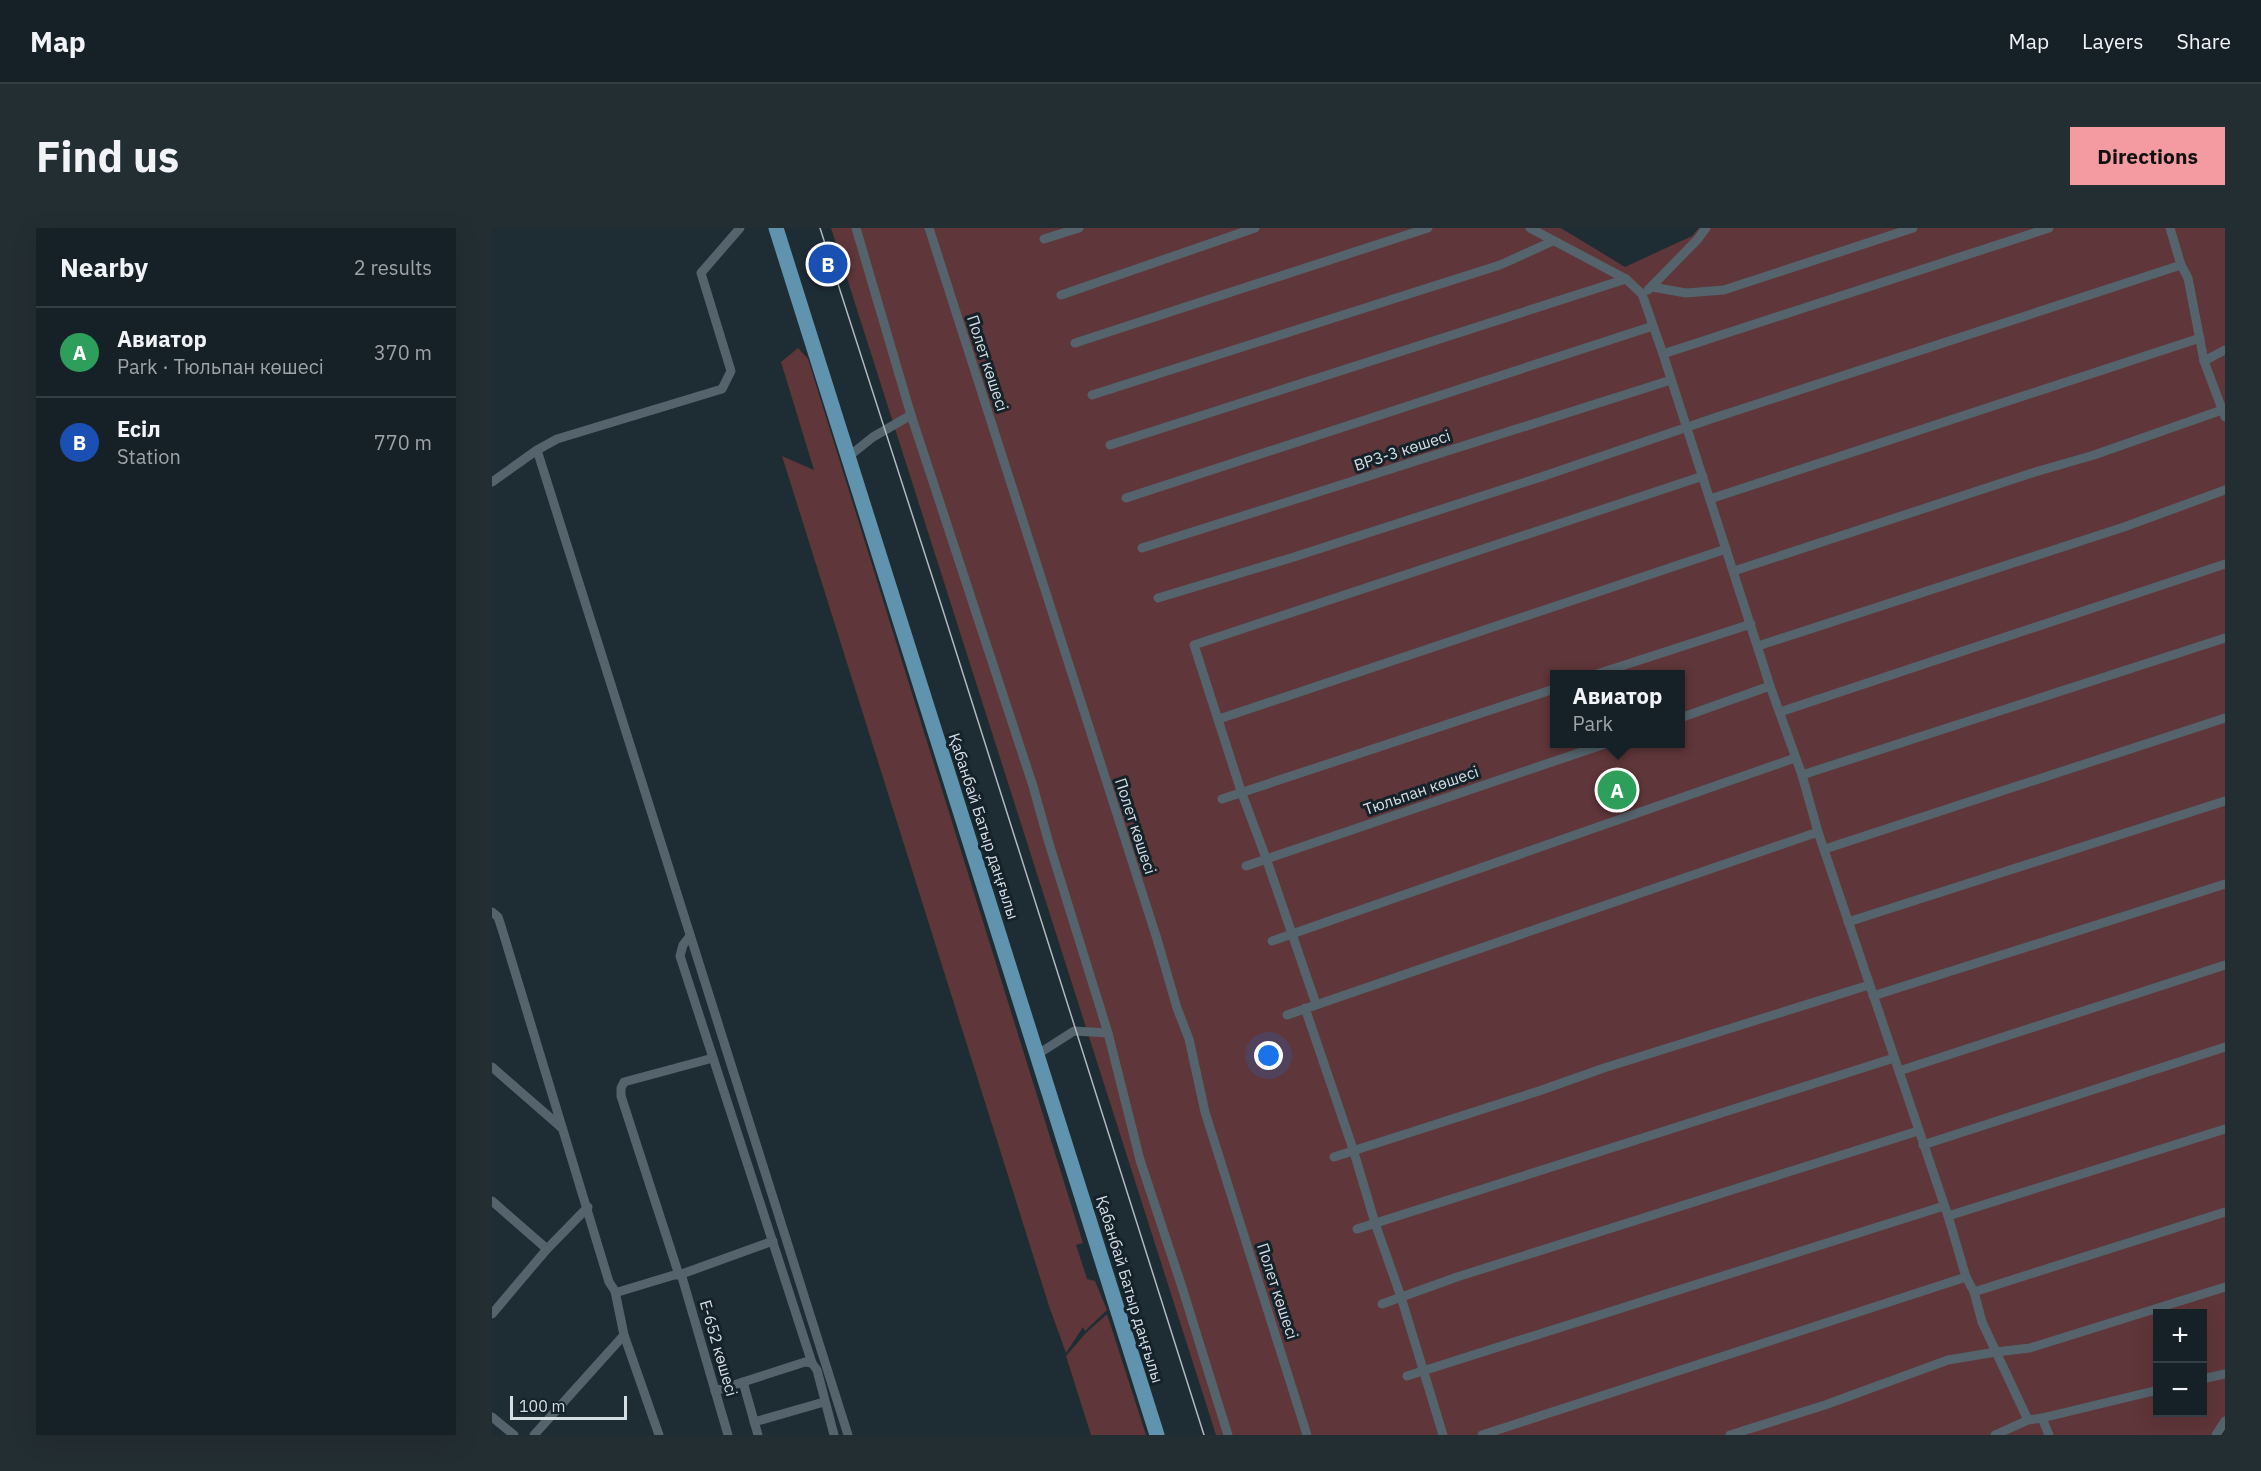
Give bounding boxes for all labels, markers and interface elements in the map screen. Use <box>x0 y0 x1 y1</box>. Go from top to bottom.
text: Map <box>30 23 86 60</box>
text: Map <box>2009 27 2049 55</box>
text: Layers <box>2082 27 2144 55</box>
text: Share <box>2177 27 2231 55</box>
button: Directions <box>2070 127 2225 185</box>
text: Find us <box>36 129 179 184</box>
pin: B <box>808 242 848 286</box>
text: Nearby <box>60 250 148 284</box>
text: 2 results <box>354 254 432 281</box>
street label: Полет көшесі <box>963 312 1013 414</box>
text: Авиатор <box>117 324 207 353</box>
text: A <box>73 339 86 366</box>
text: 370 m <box>374 339 432 366</box>
text: Park · Тюльпан көшесі <box>117 353 324 380</box>
text: Есіл <box>117 414 161 443</box>
street label: ВРЗ-3 көшесі <box>1351 425 1453 475</box>
text: B <box>73 429 86 456</box>
text: 770 m <box>374 429 432 456</box>
text: Station <box>117 443 181 470</box>
popup <box>1550 670 1685 748</box>
text: Авиатор <box>1573 681 1662 710</box>
text: Park <box>1573 710 1613 737</box>
street label: Қабанбай Батыр даңғылы <box>944 730 1024 922</box>
street label: Тюльпан көшесі <box>1361 761 1481 819</box>
pin: A <box>1598 768 1636 812</box>
street label: Полет көшесі <box>1111 775 1161 877</box>
your location <box>1254 1041 1283 1070</box>
street label: Қабанбай Батыр даңғылы <box>1092 1193 1168 1385</box>
street label: Полет көшесі <box>1253 1240 1303 1342</box>
street label: Е-652 көшесі <box>696 1297 742 1399</box>
map controls <box>2153 1309 2207 1417</box>
button: + <box>2153 1309 2207 1363</box>
button: − <box>2153 1363 2207 1417</box>
scale bar <box>510 1393 627 1420</box>
text: 100 m <box>519 1396 566 1416</box>

